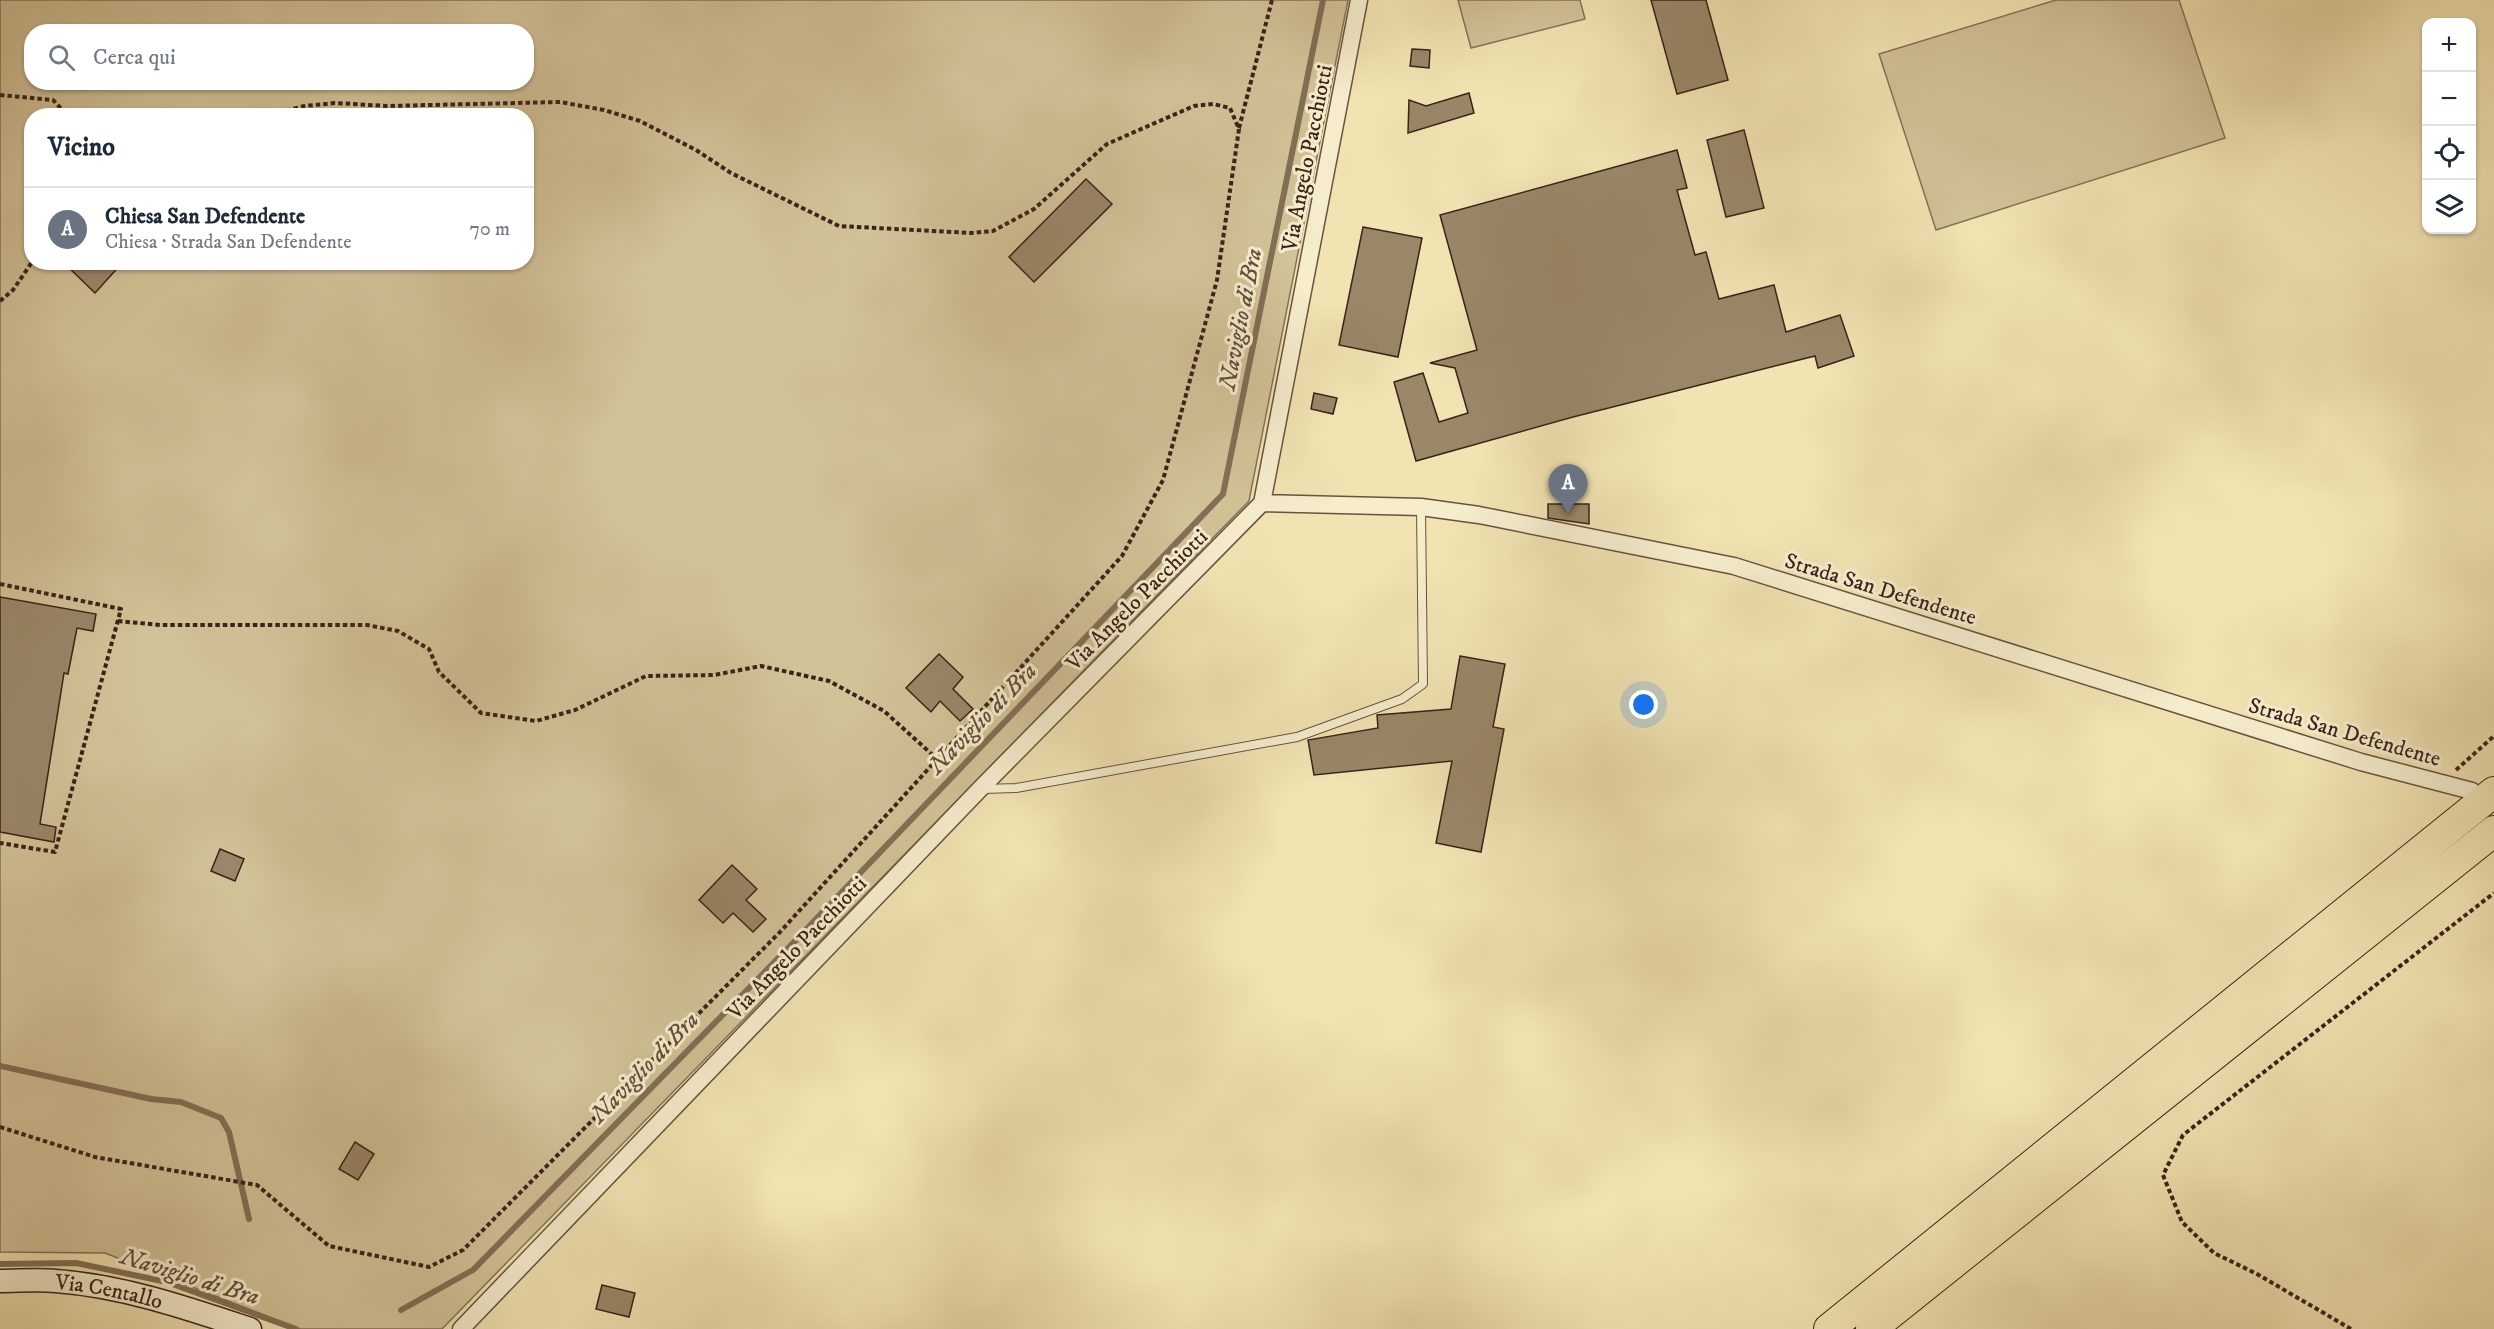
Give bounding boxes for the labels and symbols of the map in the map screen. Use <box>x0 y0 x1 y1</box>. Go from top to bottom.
street label: Via Angelo Pacchiotti <box>1276 63 1339 255</box>
water label: Naviglio di Bra <box>1212 246 1269 395</box>
pin: A <box>1548 464 1588 514</box>
street label: Via Angelo Pacchiotti <box>1060 524 1214 677</box>
street label: Strada San Defendente <box>1782 547 1980 631</box>
water label: Naviglio di Bra <box>921 657 1043 782</box>
your location <box>1629 690 1658 719</box>
street label: Strada San Defendente <box>2245 692 2444 773</box>
street label: Via Angelo Pacchiotti <box>721 871 873 1026</box>
water label: Naviglio di Bra <box>583 1006 705 1131</box>
water label: Naviglio di Bra <box>115 1241 263 1312</box>
street label: Via Centallo <box>53 1269 166 1316</box>

